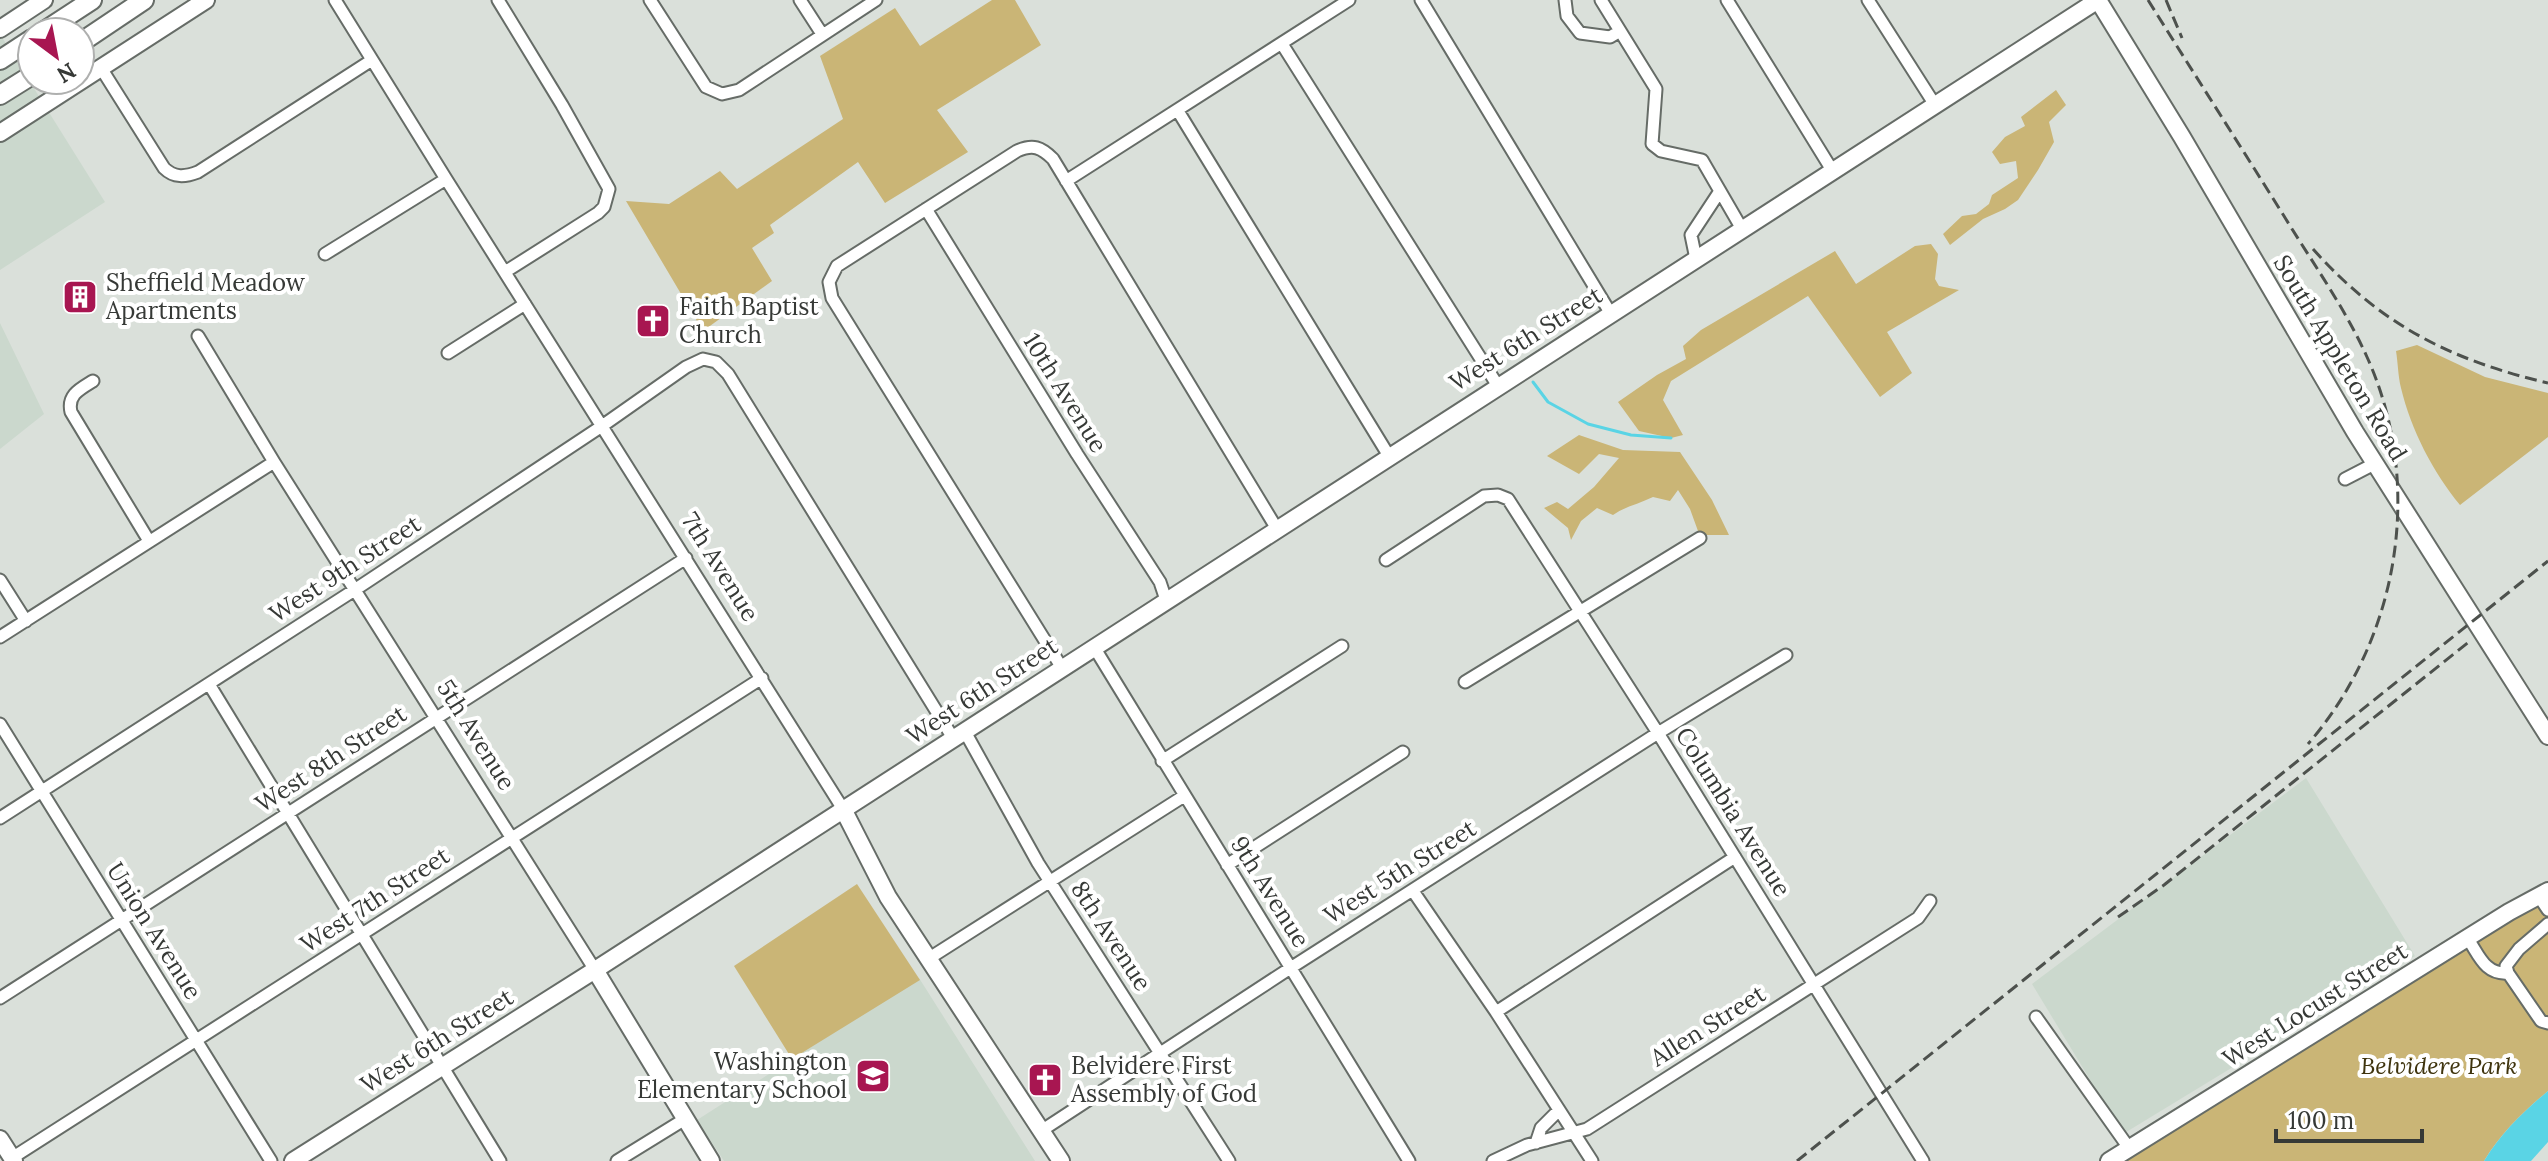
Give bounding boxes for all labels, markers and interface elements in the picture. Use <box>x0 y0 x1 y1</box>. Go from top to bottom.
north arrow <box>16 16 96 96</box>
text: N <box>52 57 81 89</box>
street label: South Appleton Road <box>2267 249 2414 466</box>
place label: Sheffield Meadow Apartments <box>105 267 306 326</box>
building icon: Sheffield Meadow Apartments <box>61 278 99 316</box>
street label: West 6th Street <box>1444 279 1609 398</box>
place label: Faith Baptist Church <box>679 291 819 350</box>
church icon: Faith Baptist Church <box>634 302 672 340</box>
street label: 10th Avenue <box>1016 327 1114 458</box>
street label: 7th Avenue <box>675 507 766 627</box>
street label: West 9th Street <box>263 508 427 629</box>
street label: West 6th Street <box>900 630 1064 751</box>
street label: 5th Avenue <box>430 674 523 796</box>
street label: West 8th Street <box>249 698 413 819</box>
street label: Columbia Avenue <box>1669 721 1798 902</box>
street label: West 5th Street <box>1318 812 1482 931</box>
street label: 9th Avenue <box>1224 830 1317 953</box>
street label: West 7th Street <box>294 839 456 959</box>
street label: Union Avenue <box>100 856 209 1005</box>
street label: 8th Avenue <box>1064 875 1158 997</box>
street label: West Locust Street <box>2216 935 2414 1074</box>
street label: Allen Street <box>1644 978 1772 1074</box>
street label: West 6th Street <box>355 981 520 1100</box>
place label: Washington Elementary School <box>637 1046 847 1105</box>
place label: Belvidere First Assembly of God <box>1070 1050 1257 1109</box>
park label: Belvidere Park <box>2360 1050 2518 1081</box>
school or university icon: Washington Elementary School <box>854 1057 892 1095</box>
church icon: Belvidere First Assembly of God <box>1026 1061 1064 1099</box>
scale bar <box>2276 1093 2422 1143</box>
text: 100 m <box>2288 1105 2354 1136</box>

